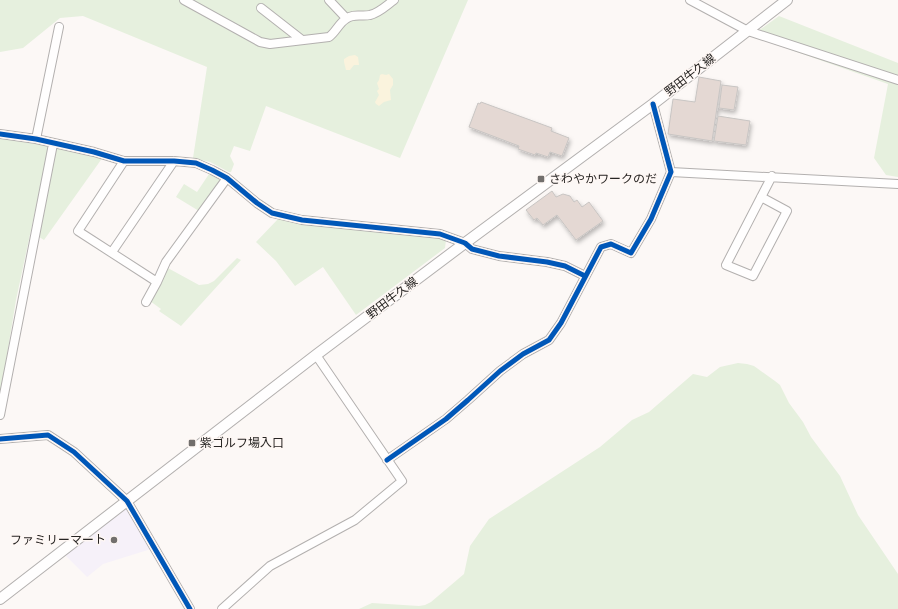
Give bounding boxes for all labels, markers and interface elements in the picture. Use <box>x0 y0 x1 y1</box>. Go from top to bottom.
street label: 野田牛久線 <box>661 50 719 100</box>
place label: さわやかワークのだ <box>549 171 657 187</box>
marker: さわやかワークのだ <box>536 174 546 184</box>
street label: 野田牛久線 <box>363 274 421 322</box>
place label: 紫ゴルフ場入口 <box>200 435 284 451</box>
marker: 紫ゴルフ場入口 <box>187 438 197 448</box>
place label: ファミリーマート <box>10 532 106 548</box>
marker: ファミリーマート <box>109 535 119 545</box>

